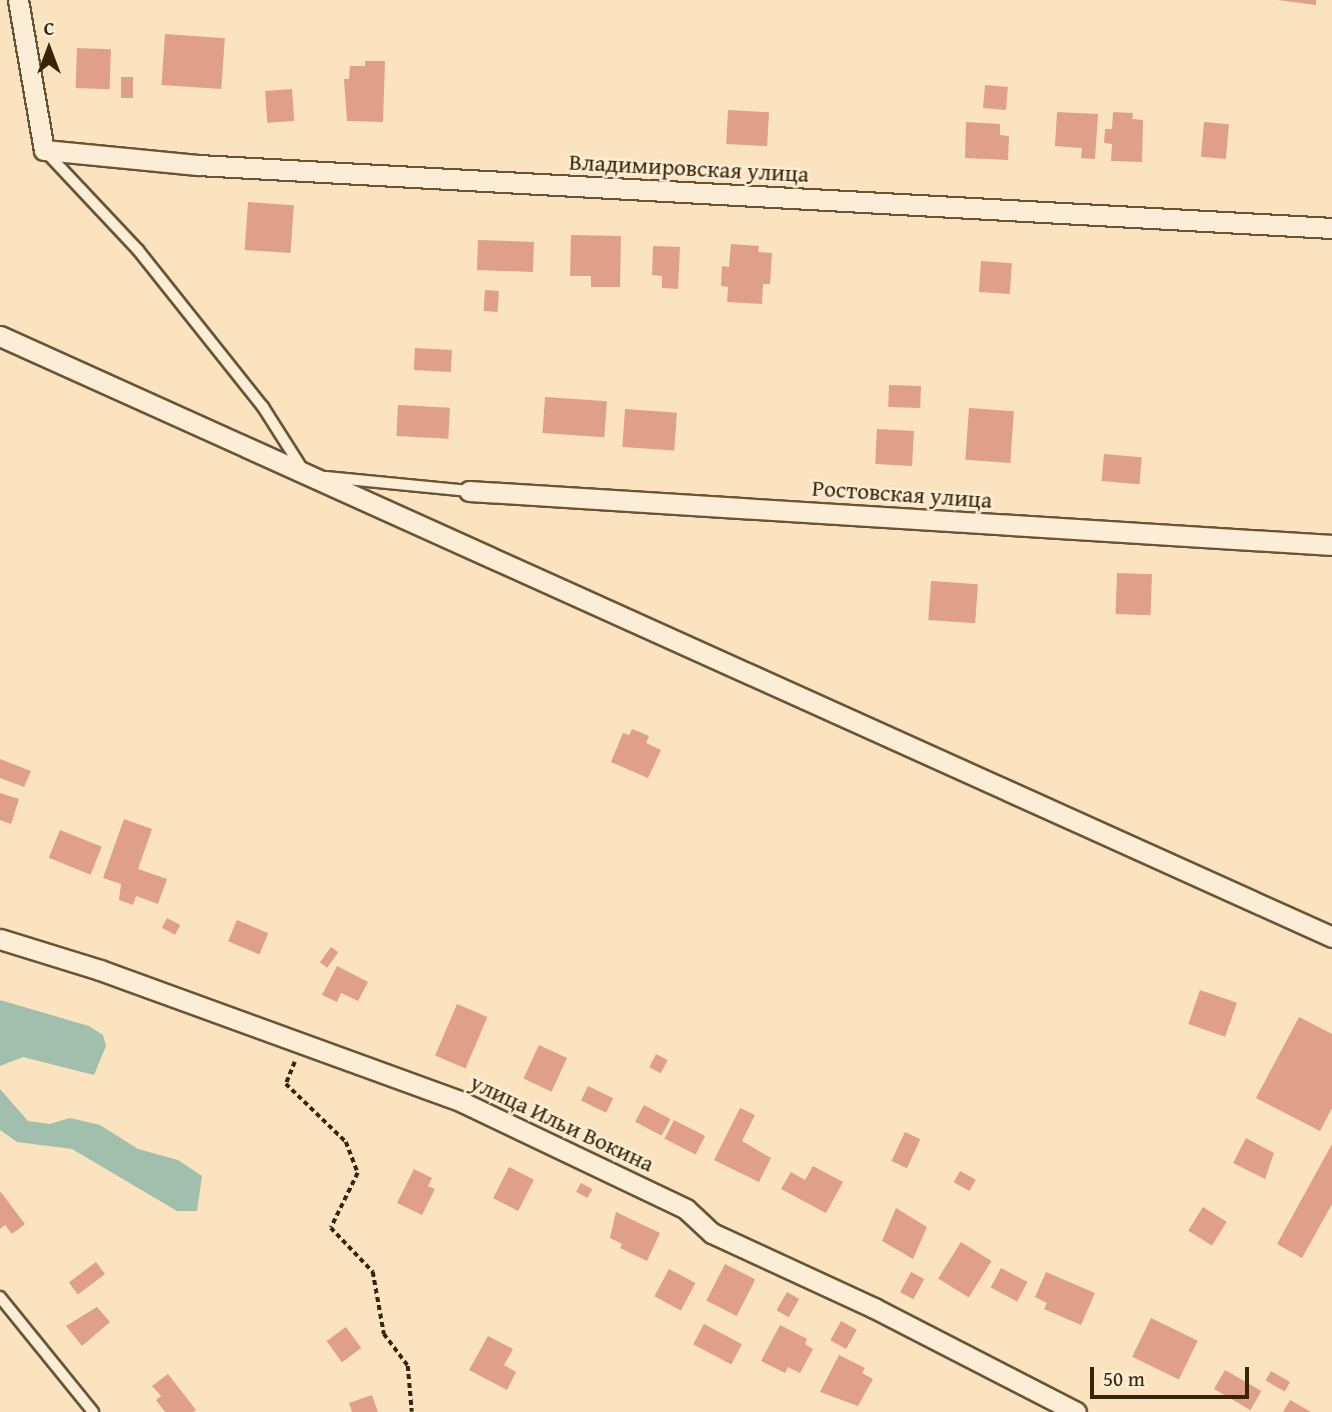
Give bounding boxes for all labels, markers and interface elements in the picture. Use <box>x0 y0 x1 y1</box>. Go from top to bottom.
north arrow <box>14 14 84 84</box>
text: С <box>44 14 54 42</box>
street label: Владимировская улица <box>568 148 810 188</box>
street label: Ростовская улица <box>811 474 993 514</box>
street label: улица Ильи Вокина <box>466 1068 658 1178</box>
scale bar <box>1094 1352 1253 1396</box>
text: 50 m <box>1103 1363 1145 1394</box>

